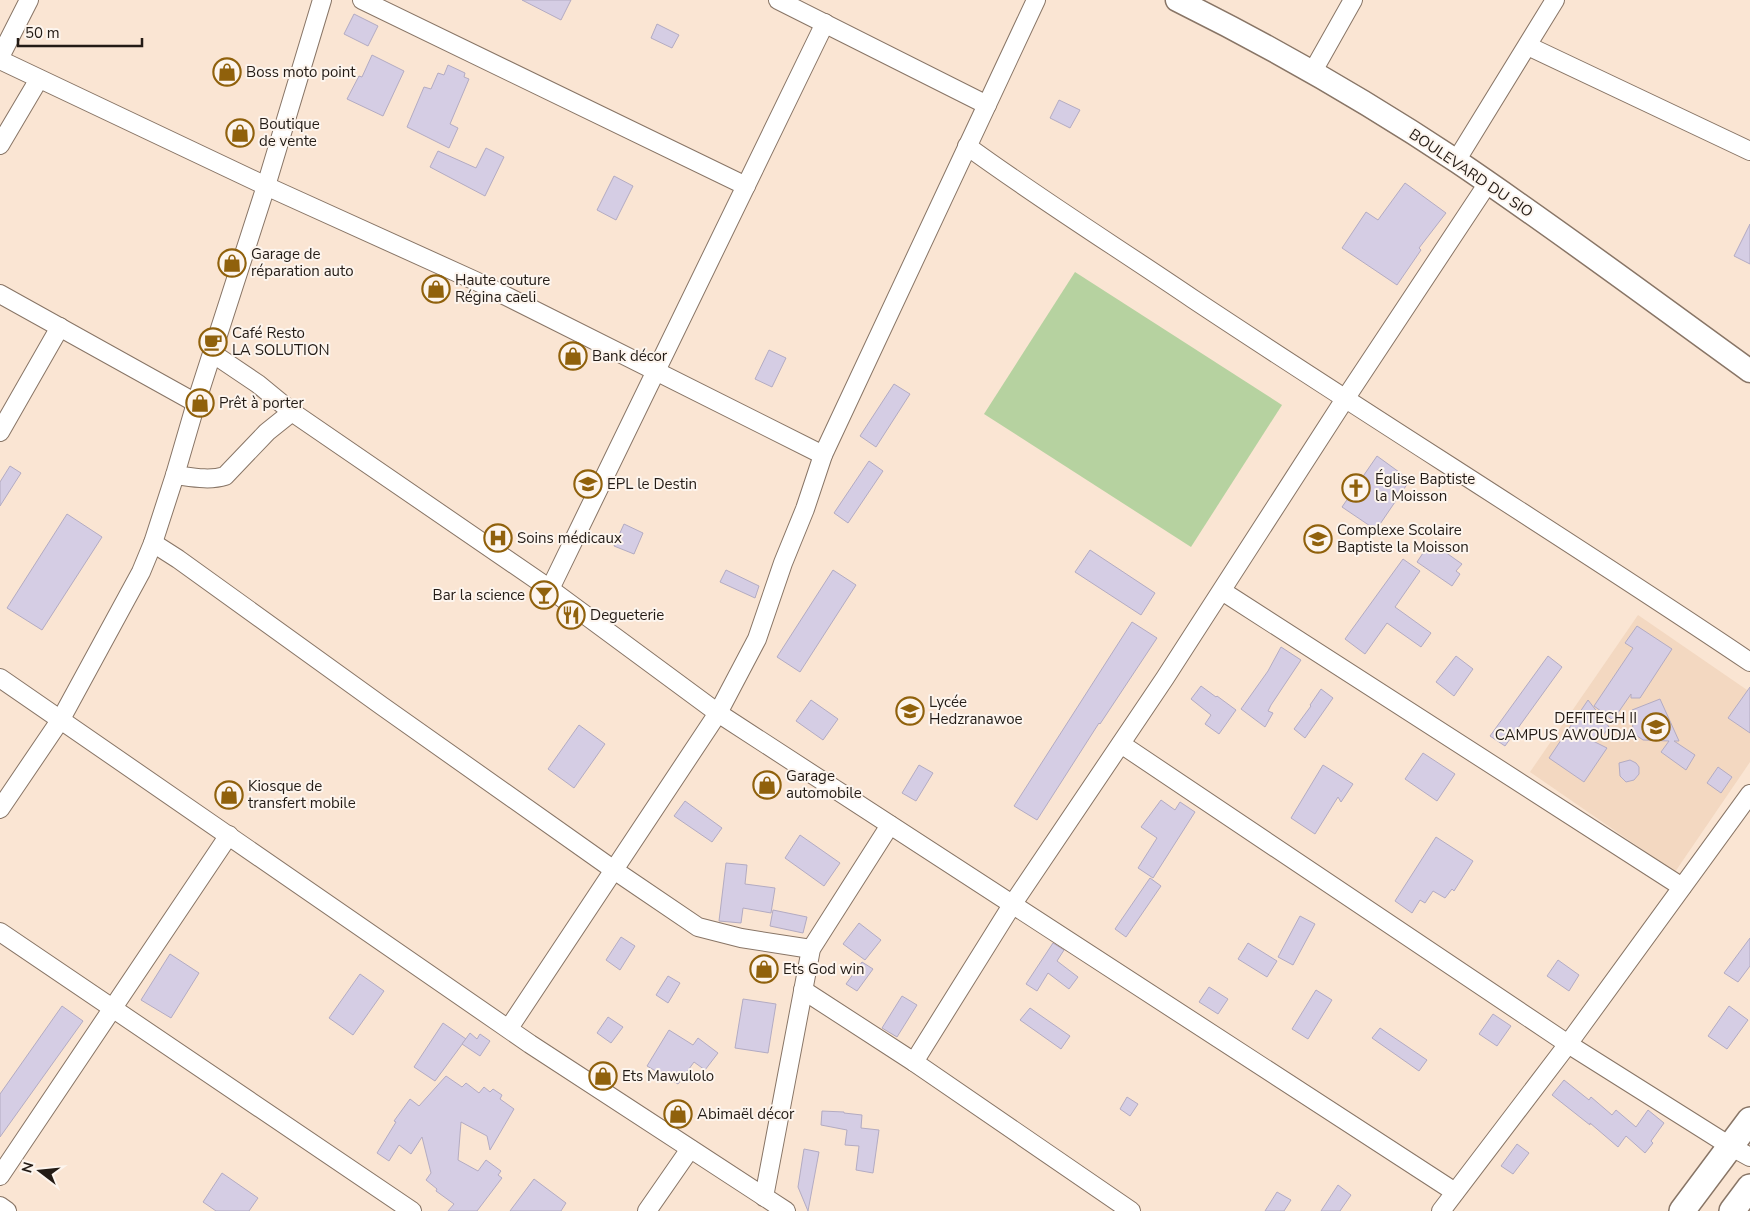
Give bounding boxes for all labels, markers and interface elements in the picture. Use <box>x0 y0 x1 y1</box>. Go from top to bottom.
scale bar <box>18 15 141 47</box>
text: 50 m <box>25 23 60 43</box>
shop icon: Boss moto point <box>212 57 242 87</box>
place label: Boss moto point <box>246 62 356 82</box>
place label: Boutique de vente <box>259 114 320 151</box>
shop icon: Boutique de vente <box>225 118 255 148</box>
street label: BOULEVARD DU SIO <box>1405 124 1537 222</box>
place label: Garage de réparation auto <box>251 244 354 281</box>
shop icon: Garage de réparation auto <box>217 248 247 278</box>
place label: Haute couture Régina caeli <box>455 270 550 307</box>
shop icon: Haute couture Régina caeli <box>421 274 451 304</box>
place label: Café Resto LA SOLUTION <box>232 323 330 360</box>
cafe icon: Café Resto LA SOLUTION <box>198 327 228 357</box>
shop icon: Bank décor <box>558 341 588 371</box>
place label: Bank décor <box>592 346 668 366</box>
shop icon: Prêt à porter <box>185 388 215 418</box>
place label: Prêt à porter <box>219 393 305 413</box>
school or university icon: EPL le Destin <box>573 469 603 499</box>
place label: Église Baptiste la Moisson <box>1375 469 1475 506</box>
church icon: Église Baptiste la Moisson <box>1341 473 1371 503</box>
place label: EPL le Destin <box>607 474 697 494</box>
place label: Complexe Scolaire Baptiste la Moisson <box>1337 520 1469 557</box>
hospital icon: Soins médicaux <box>483 523 513 553</box>
school or university icon: Complexe Scolaire Baptiste la Moisson <box>1303 524 1333 554</box>
place label: Soins médicaux <box>517 528 622 548</box>
bar icon: Bar la science <box>529 580 559 610</box>
place label: Bar la science <box>433 585 525 605</box>
restaurant icon: Degueterie <box>556 600 586 630</box>
place label: Degueterie <box>590 605 664 625</box>
place label: Lycée Hedzranawoe <box>929 692 1023 729</box>
school or university icon: Lycée Hedzranawoe <box>895 696 925 726</box>
place label: DEFITECH II CAMPUS AWOUDJA <box>1495 708 1637 745</box>
school or university icon: DEFITECH II CAMPUS AWOUDJA <box>1641 712 1671 742</box>
place label: Garage automobile <box>786 766 862 803</box>
shop icon: Garage automobile <box>752 770 782 800</box>
place label: Kiosque de transfert mobile <box>248 776 356 813</box>
shop icon: Kiosque de transfert mobile <box>214 780 244 810</box>
shop icon: Ets God win <box>749 954 779 984</box>
place label: Ets God win <box>783 959 864 979</box>
shop icon: Ets Mawulolo <box>588 1061 618 1091</box>
place label: Ets Mawulolo <box>622 1066 714 1086</box>
shop icon: Abimaël décor <box>663 1099 693 1129</box>
place label: Abimaël décor <box>697 1104 795 1124</box>
north arrow <box>15 1146 65 1196</box>
text: N <box>17 1160 39 1175</box>

